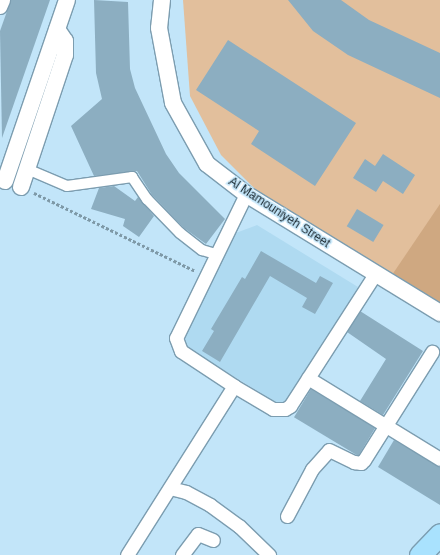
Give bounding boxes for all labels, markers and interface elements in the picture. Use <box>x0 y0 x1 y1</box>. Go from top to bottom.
street label: Al Mamouniyeh Street <box>226 175 332 251</box>

